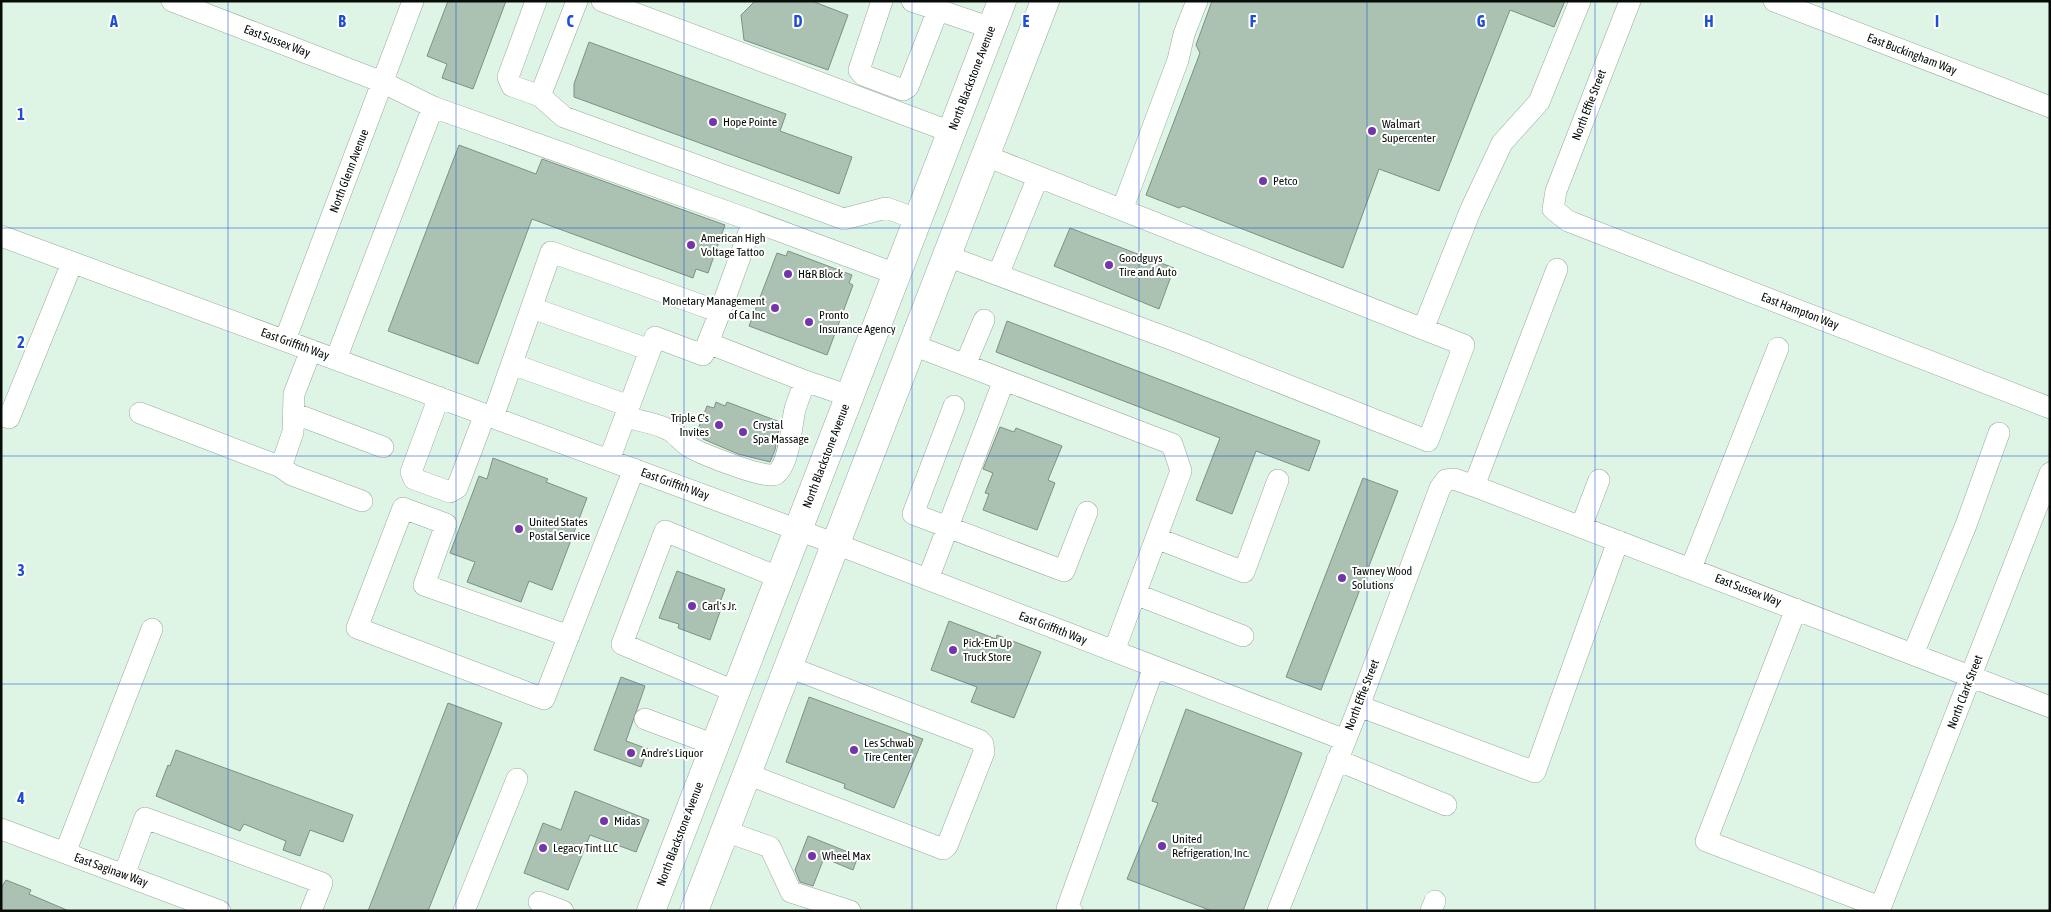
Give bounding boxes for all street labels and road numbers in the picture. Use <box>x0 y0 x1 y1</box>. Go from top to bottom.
street label: East Sussex Way <box>242 22 312 60</box>
street label: North Blackstone Avenue <box>946 24 998 132</box>
street label: East Buckingham Way <box>1865 30 1959 78</box>
street label: North Effie Street <box>1569 67 1609 142</box>
street label: North Glenn Avenue <box>327 127 371 215</box>
street label: East Hampton Way <box>1759 290 1841 332</box>
street label: East Griffith Way <box>259 325 331 363</box>
street label: North Blackstone Avenue <box>800 402 852 510</box>
street label: East Griffith Way <box>639 465 711 503</box>
street label: East Sussex Way <box>1713 571 1783 609</box>
street label: East Griffith Way <box>1017 609 1089 647</box>
street label: North Clark Street <box>1944 653 1986 731</box>
street label: North Effie Street <box>1342 657 1382 732</box>
street label: North Blackstone Avenue <box>654 780 706 888</box>
street label: East Saginaw Way <box>72 850 150 890</box>

